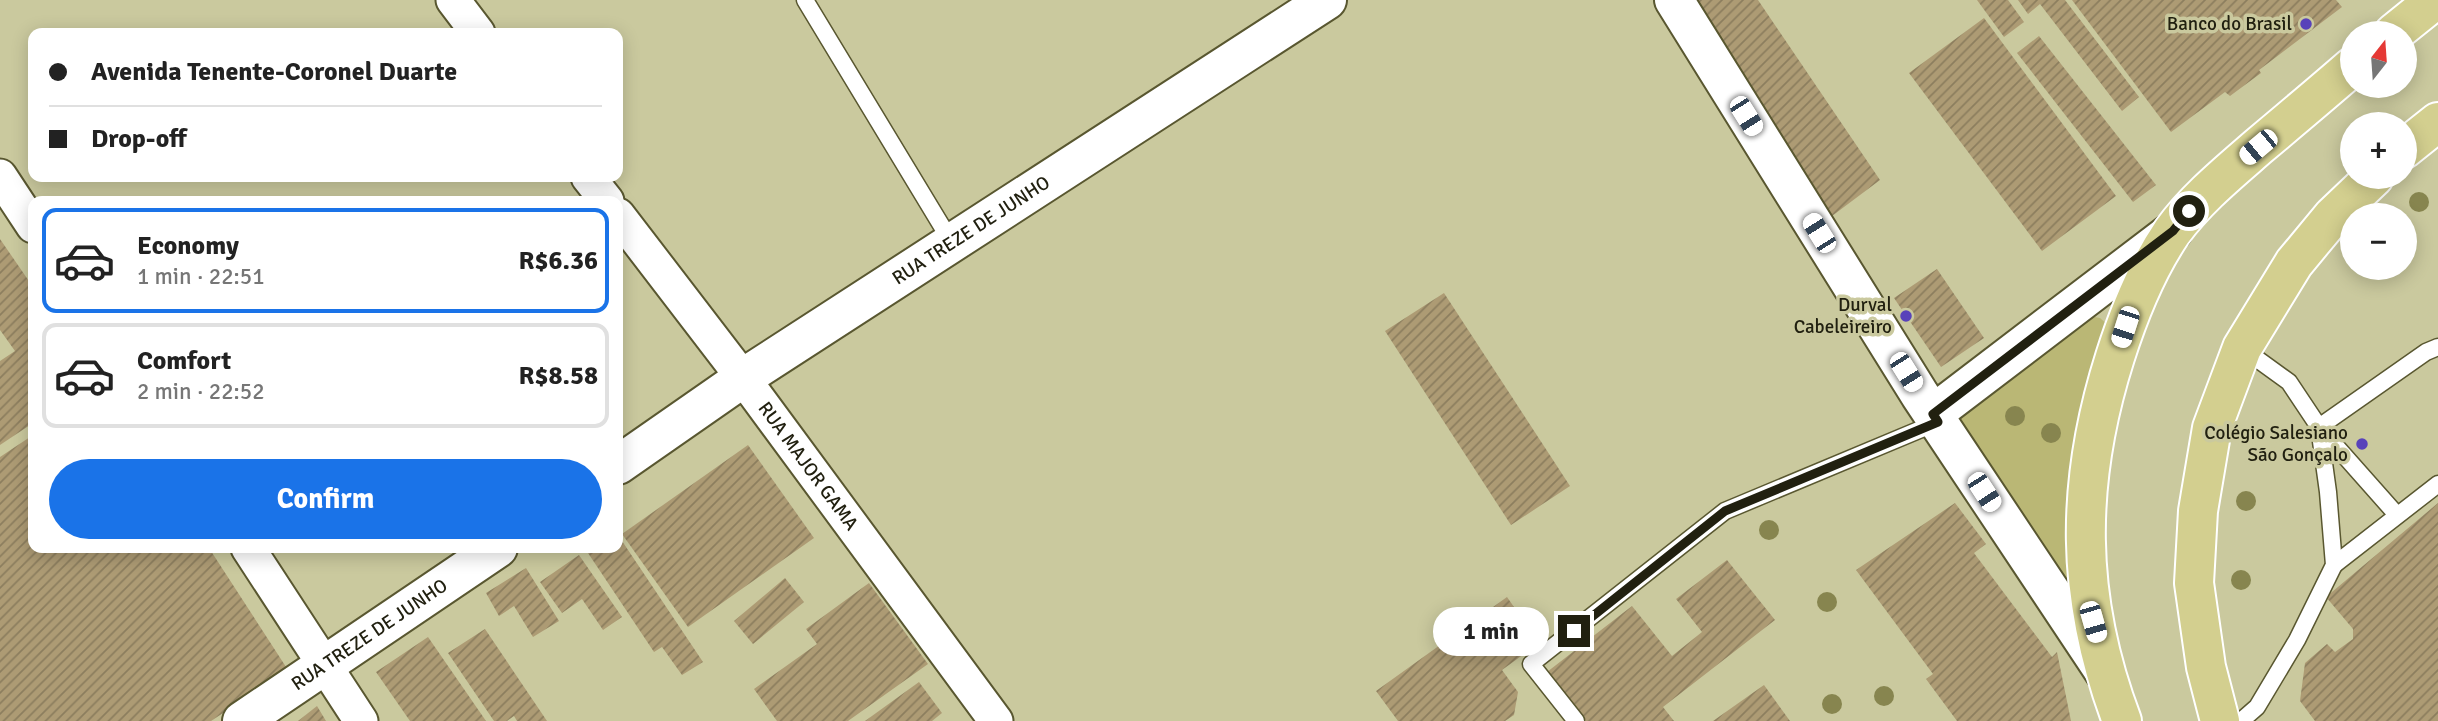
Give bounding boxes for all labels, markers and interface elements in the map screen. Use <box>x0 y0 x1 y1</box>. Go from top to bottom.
place label: Banco do Brasil <box>2167 12 2292 36</box>
marker: Banco do Brasil <box>2298 16 2314 32</box>
north arrow <box>2340 21 2417 98</box>
map controls <box>2340 21 2417 280</box>
text: Avenida Tenente-Coronel Duarte <box>91 56 457 88</box>
car <box>1726 93 1767 139</box>
button: + <box>2340 112 2417 189</box>
text: Drop-off <box>91 123 187 155</box>
car <box>2236 125 2281 169</box>
street label: RUA TREZE DE JUNHO <box>888 170 1055 290</box>
route start <box>2173 195 2205 227</box>
button: − <box>2340 203 2417 280</box>
car <box>1799 210 1840 256</box>
icon: car <box>53 229 116 292</box>
text: Economy <box>137 230 239 262</box>
text: R$6.36 <box>518 245 598 277</box>
text: 1 min · 22:51 <box>137 262 265 291</box>
place label: Durval Cabeleireiro <box>1794 293 1892 339</box>
car <box>2109 304 2142 350</box>
marker: Durval Cabeleireiro <box>1898 308 1914 324</box>
icon: car <box>53 344 116 407</box>
text: Comfort <box>137 345 231 377</box>
car <box>1886 349 1927 395</box>
text: R$8.58 <box>518 360 598 392</box>
text: 2 min · 22:52 <box>137 377 265 406</box>
street label: RUA MAJOR GAMA <box>753 397 864 536</box>
place label: Colégio Salesiano São Gonçalo <box>2204 421 2348 467</box>
marker: Colégio Salesiano São Gonçalo <box>2354 436 2370 452</box>
button: Confirm <box>49 459 602 539</box>
car <box>1964 469 2005 515</box>
street label: RUA TREZE DE JUNHO <box>287 574 452 696</box>
car <box>2078 599 2109 645</box>
callout: 1 min <box>1434 606 1550 656</box>
route end <box>1558 615 1590 647</box>
text: 1 min <box>1463 617 1519 646</box>

